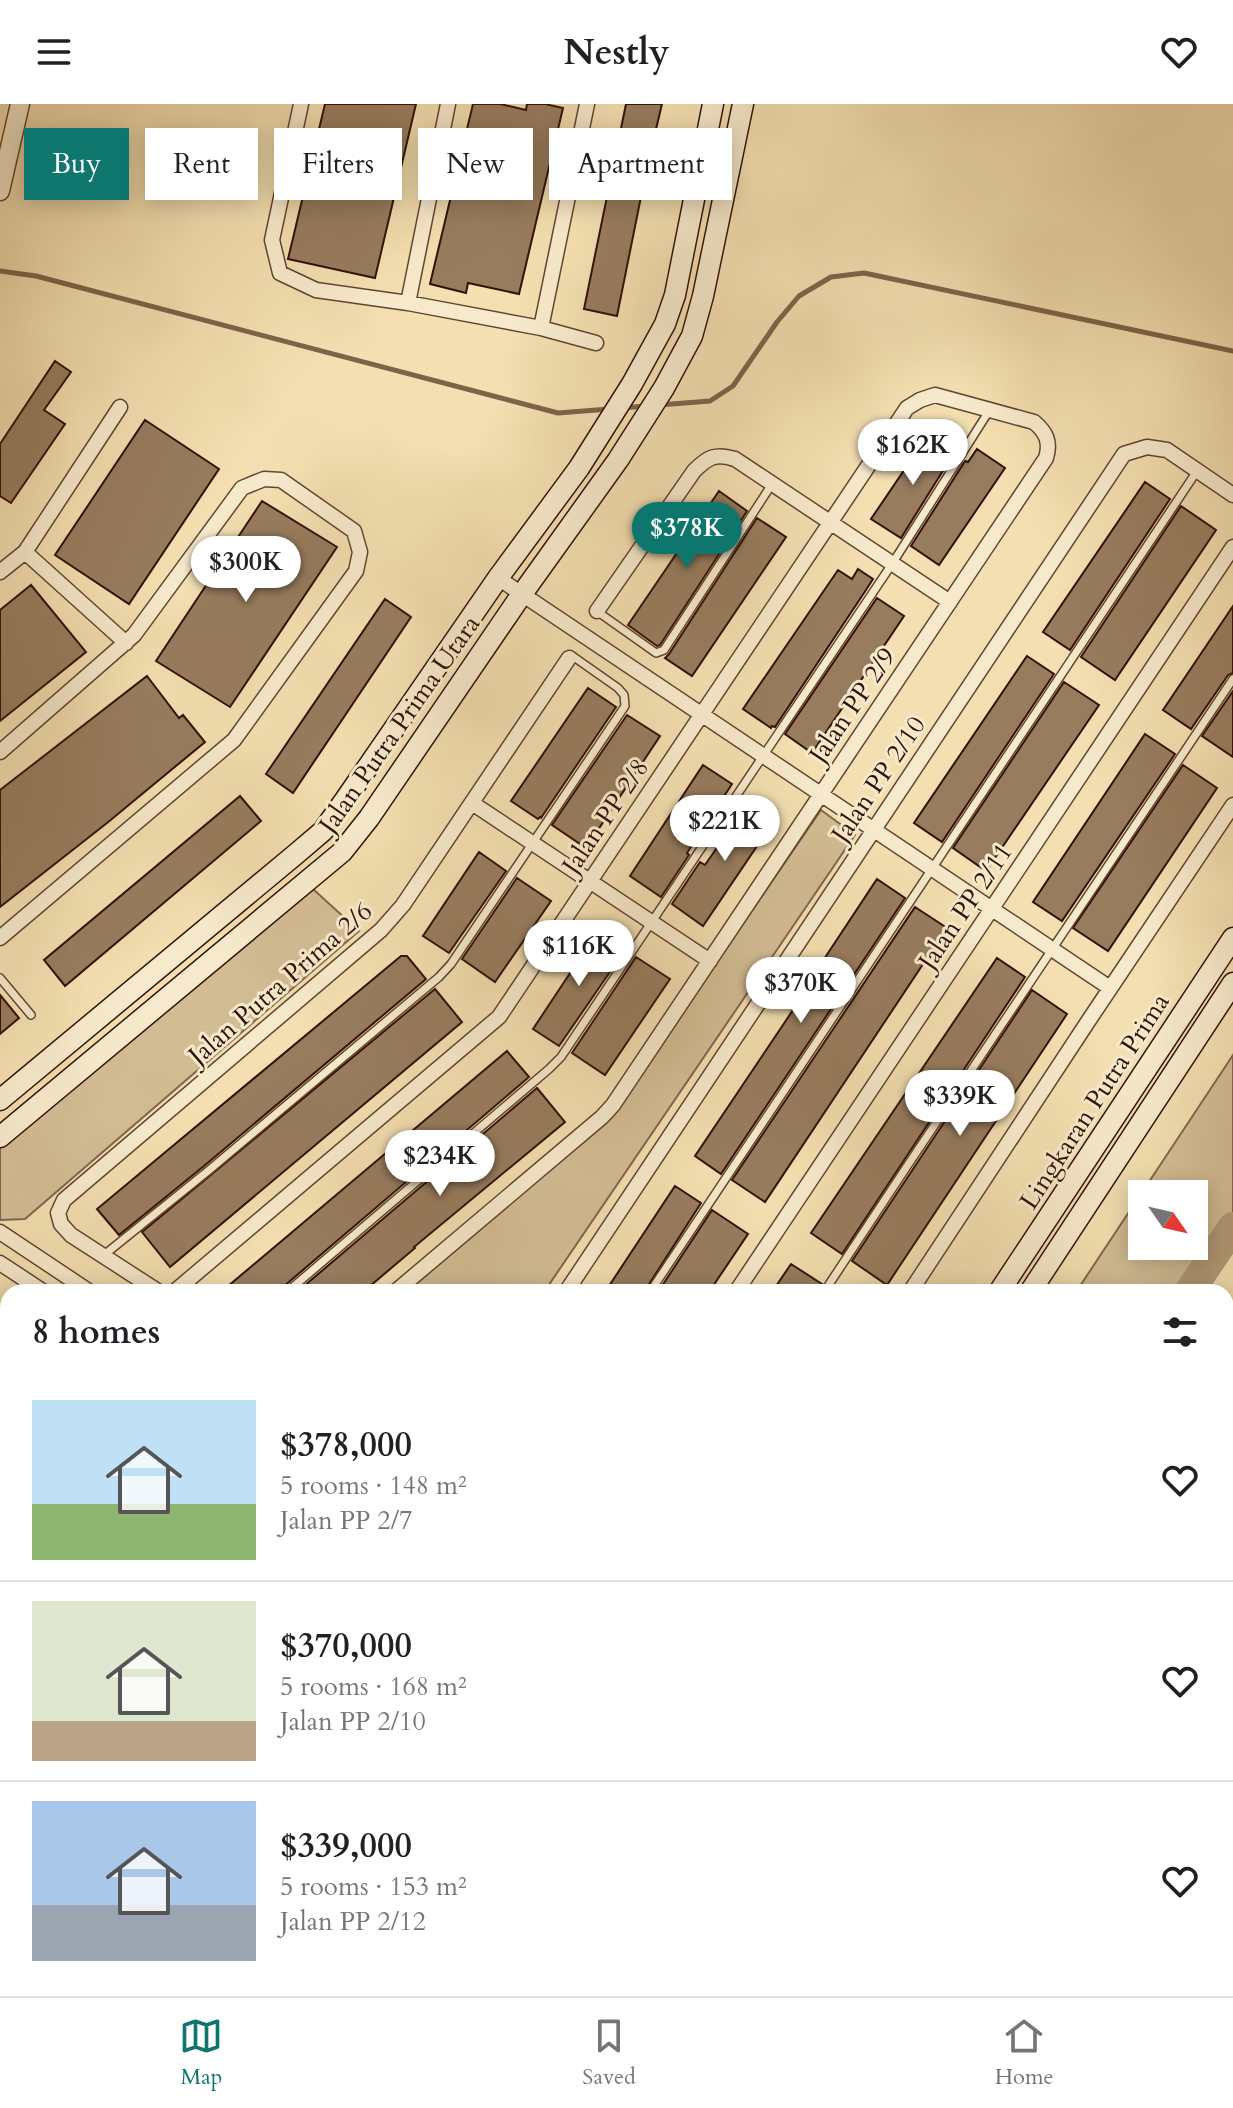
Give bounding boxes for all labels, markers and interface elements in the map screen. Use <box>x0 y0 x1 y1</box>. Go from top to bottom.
text: Nestly <box>563 28 670 77</box>
icon: menu <box>32 30 76 74</box>
icon: heart <box>1157 30 1201 74</box>
chip: Buy <box>24 128 129 200</box>
chip: Rent <box>145 128 258 200</box>
chip: Filters <box>274 128 402 200</box>
chip: New <box>418 128 533 200</box>
chip: Apartment <box>549 128 732 200</box>
pin: $162K <box>857 419 969 487</box>
text: $162K <box>876 427 950 462</box>
pin: $378K <box>631 502 743 570</box>
text: $378K <box>650 510 724 545</box>
pin: $300K <box>190 536 302 604</box>
text: $300K <box>209 544 283 579</box>
street label: Jalan Putra Prima Utara <box>309 608 488 844</box>
street label: Jalan PP 2/9 <box>799 641 904 773</box>
street label: Jalan PP 2/10 <box>821 709 934 853</box>
street label: Jalan PP 2/8 <box>552 752 657 884</box>
pin: $221K <box>669 795 781 863</box>
text: $221K <box>688 803 762 838</box>
street label: Jalan PP 2/11 <box>908 836 1021 980</box>
street label: Jalan Putra Prima 2/6 <box>178 894 380 1076</box>
pin: $116K <box>523 920 635 988</box>
text: $116K <box>542 928 616 963</box>
pin: $370K <box>745 957 857 1025</box>
text: $370K <box>764 965 838 1000</box>
street label: Lingkaran Putra Prima <box>1011 986 1177 1216</box>
pin: $339K <box>904 1070 1016 1138</box>
text: $339K <box>923 1078 997 1113</box>
pin: $234K <box>384 1130 496 1198</box>
text: $234K <box>403 1138 477 1173</box>
north arrow <box>1128 1180 1208 1260</box>
map controls <box>1128 1180 1208 1260</box>
text: 8 homes <box>32 1309 160 1355</box>
icon: filters <box>1158 1310 1202 1354</box>
text: $378,000 <box>280 1422 412 1468</box>
icon: home <box>96 1432 192 1528</box>
icon: heart <box>1158 1458 1202 1502</box>
text: 5 rooms · 148 m² <box>280 1468 467 1503</box>
text: Jalan PP 2/7 <box>280 1503 412 1538</box>
text: $370,000 <box>280 1623 412 1669</box>
icon: home <box>96 1633 192 1729</box>
icon: heart <box>1158 1659 1202 1703</box>
text: 5 rooms · 168 m² <box>280 1669 467 1704</box>
text: Jalan PP 2/10 <box>280 1704 426 1739</box>
text: $339,000 <box>280 1823 412 1869</box>
icon: home <box>96 1833 192 1929</box>
icon: heart <box>1158 1859 1202 1903</box>
text: 5 rooms · 153 m² <box>280 1869 467 1904</box>
text: Jalan PP 2/12 <box>280 1904 426 1939</box>
tab: Map <box>179 2014 223 2092</box>
tab: Saved <box>582 2014 636 2092</box>
tab: Home <box>995 2014 1054 2092</box>

